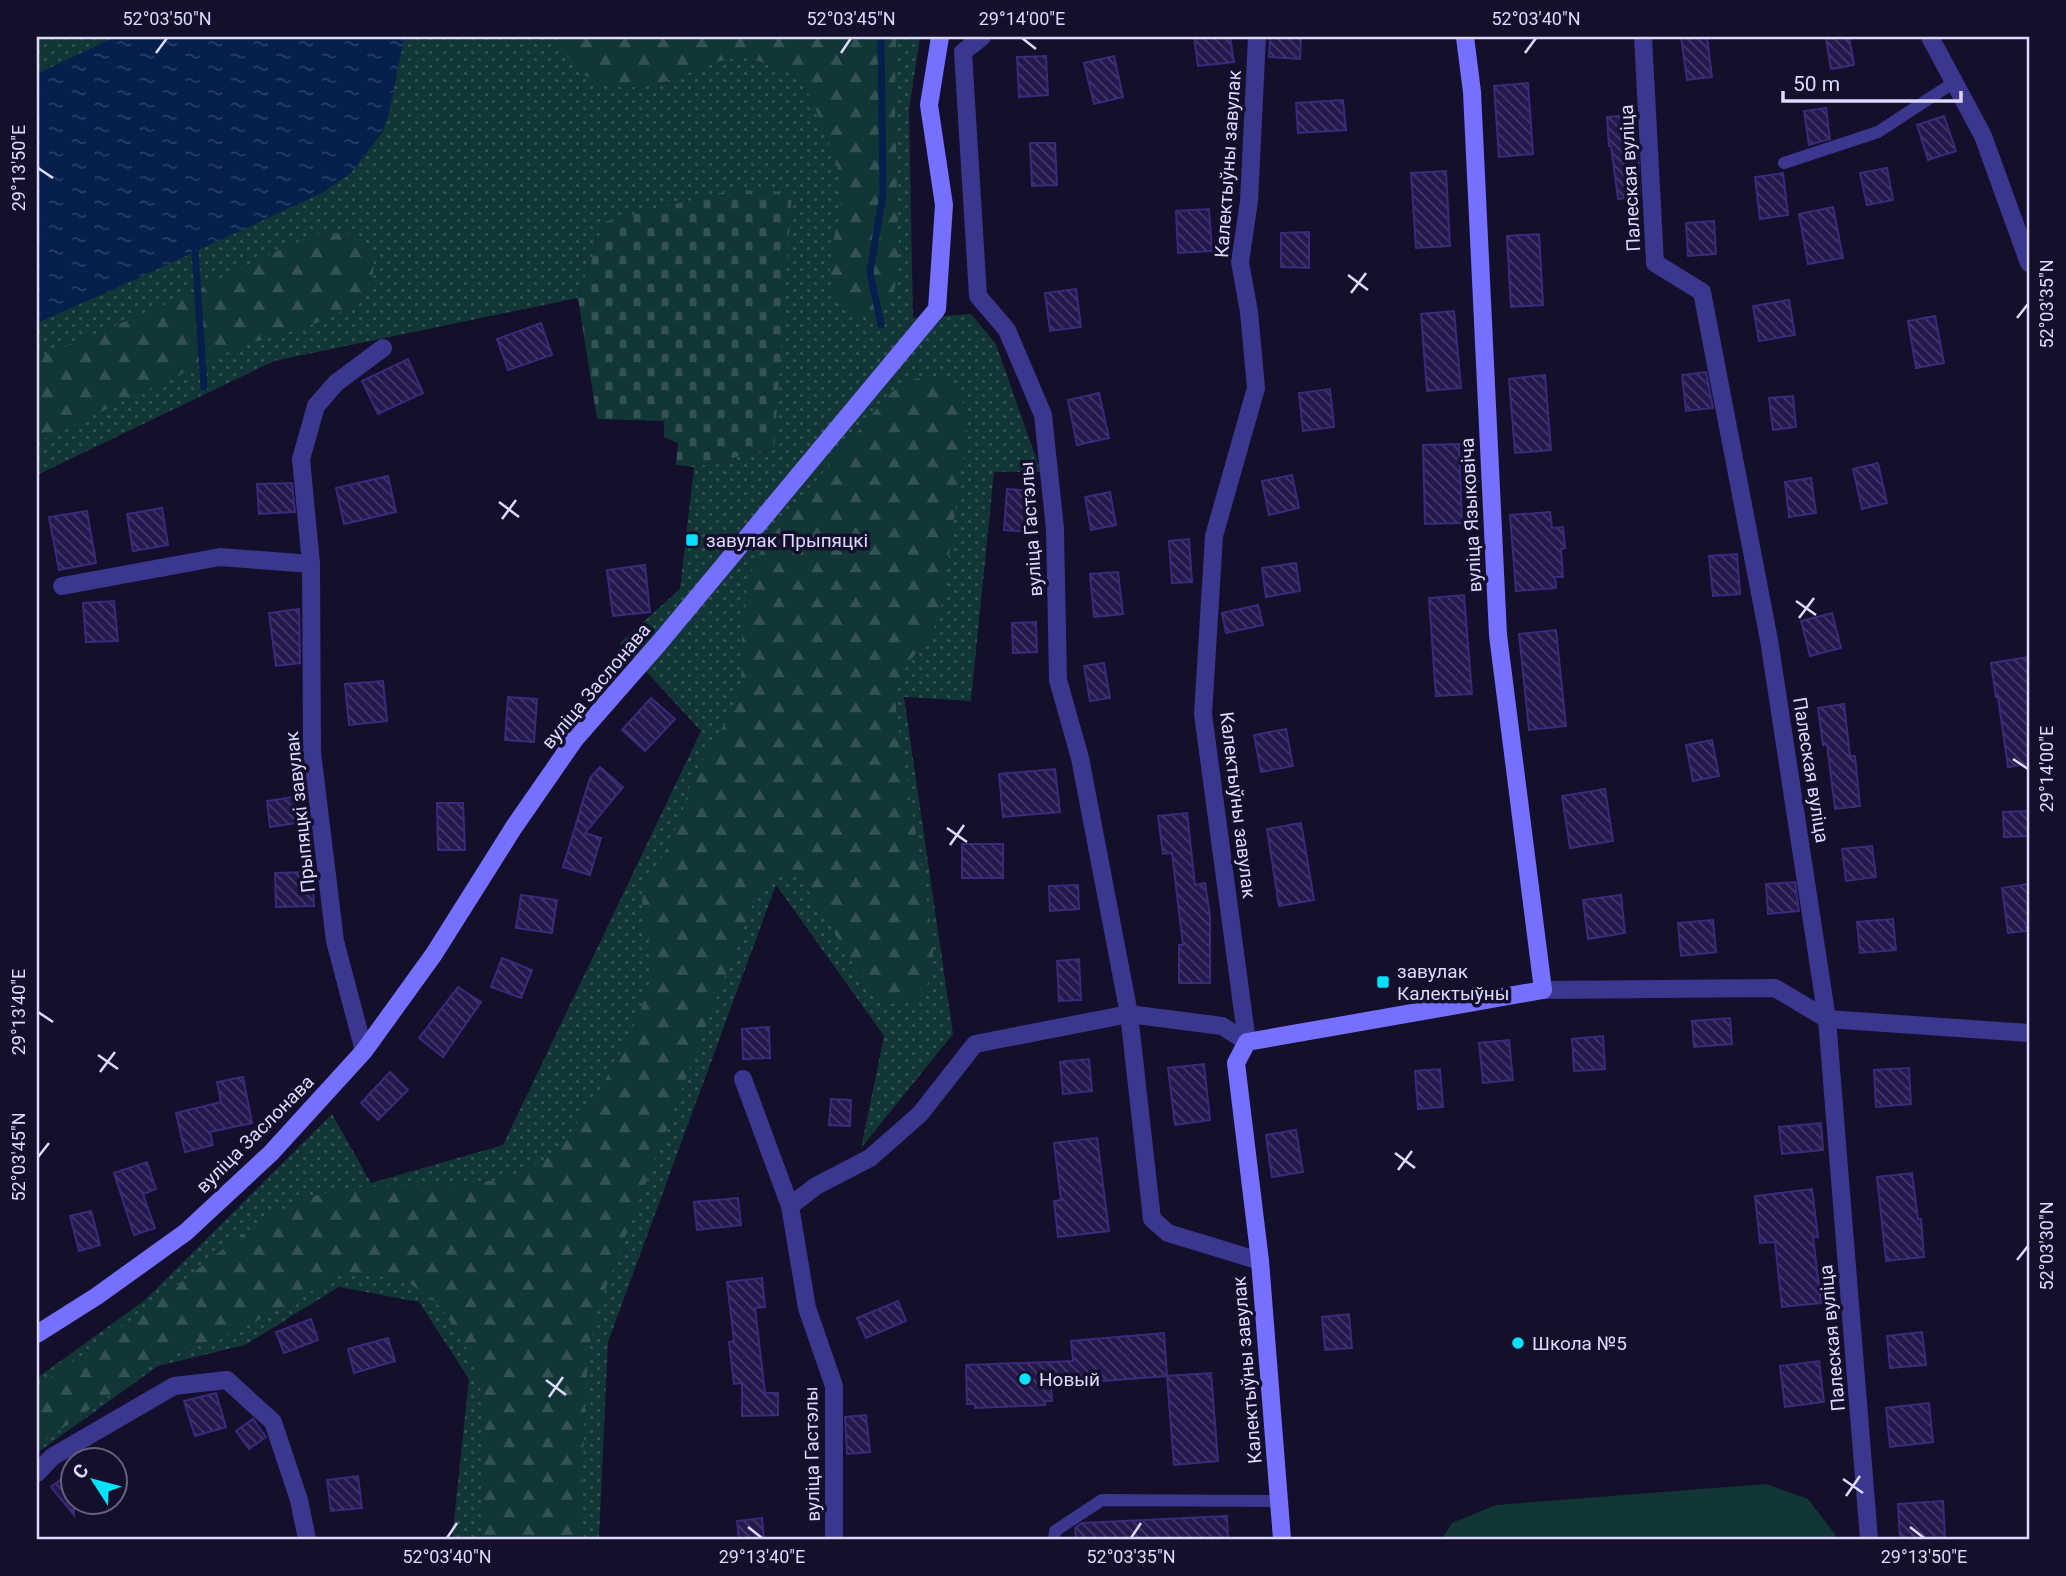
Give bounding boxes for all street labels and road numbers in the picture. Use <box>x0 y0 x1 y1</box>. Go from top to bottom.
street label: Калектыўны завулак <box>1210 69 1246 259</box>
street label: Палеская вуліца <box>1615 104 1645 252</box>
street label: вуліца Языковіча <box>1455 437 1487 593</box>
street label: вуліца Гастэлы <box>1015 461 1047 597</box>
street label: вуліца Заслонава <box>537 618 655 754</box>
street label: Палеская вуліца <box>1788 695 1834 845</box>
street label: Калектыўны завулак <box>1215 710 1261 900</box>
street label: Прыпяцкі завулак <box>280 729 320 894</box>
street label: вуліца Заслонава <box>191 1070 319 1198</box>
street label: Палеская вуліца <box>1814 1264 1850 1412</box>
street label: Калектыўны завулак <box>1227 1275 1267 1465</box>
street label: вуліца Гастэлы <box>799 1386 825 1522</box>

